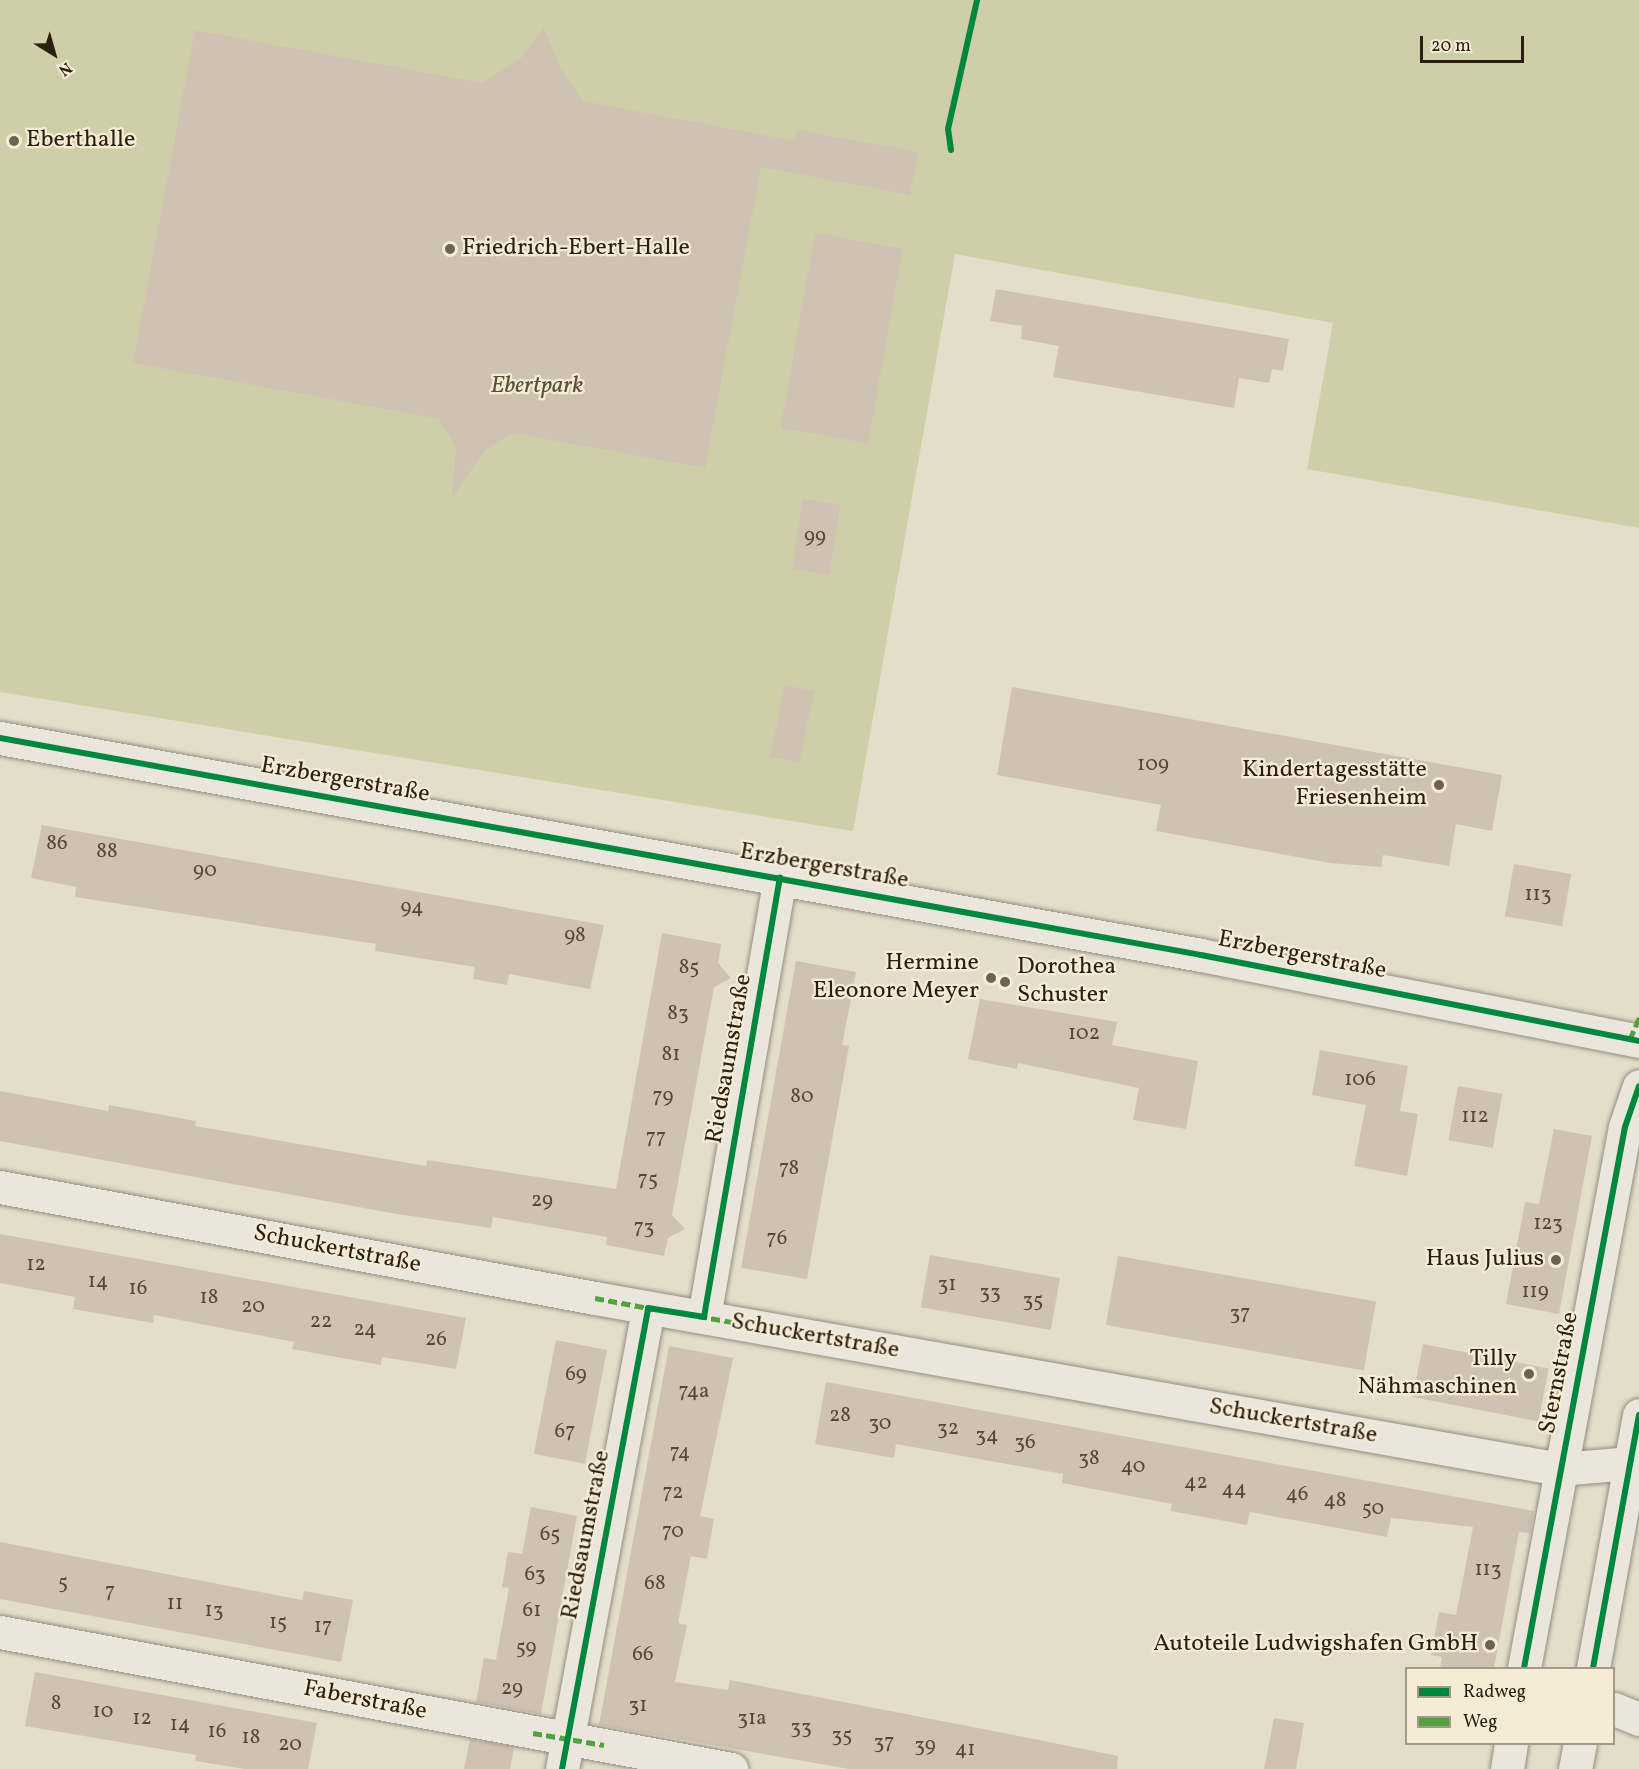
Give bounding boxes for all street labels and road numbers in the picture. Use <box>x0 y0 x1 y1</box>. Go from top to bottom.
street label: Erzbergerstraße <box>258 752 432 810</box>
street label: Erzbergerstraße <box>737 838 911 896</box>
street label: Erzbergerstraße <box>1215 926 1389 986</box>
street label: Riedsaumstraße <box>701 972 759 1146</box>
street label: Schuckertstraße <box>251 1220 423 1280</box>
street label: Schuckertstraße <box>729 1308 901 1366</box>
street label: Sternstraße <box>1534 1310 1586 1436</box>
street label: Schuckertstraße <box>1207 1393 1379 1451</box>
street label: Riedsaumstraße <box>556 1448 618 1622</box>
street label: Faberstraße <box>301 1675 429 1727</box>

